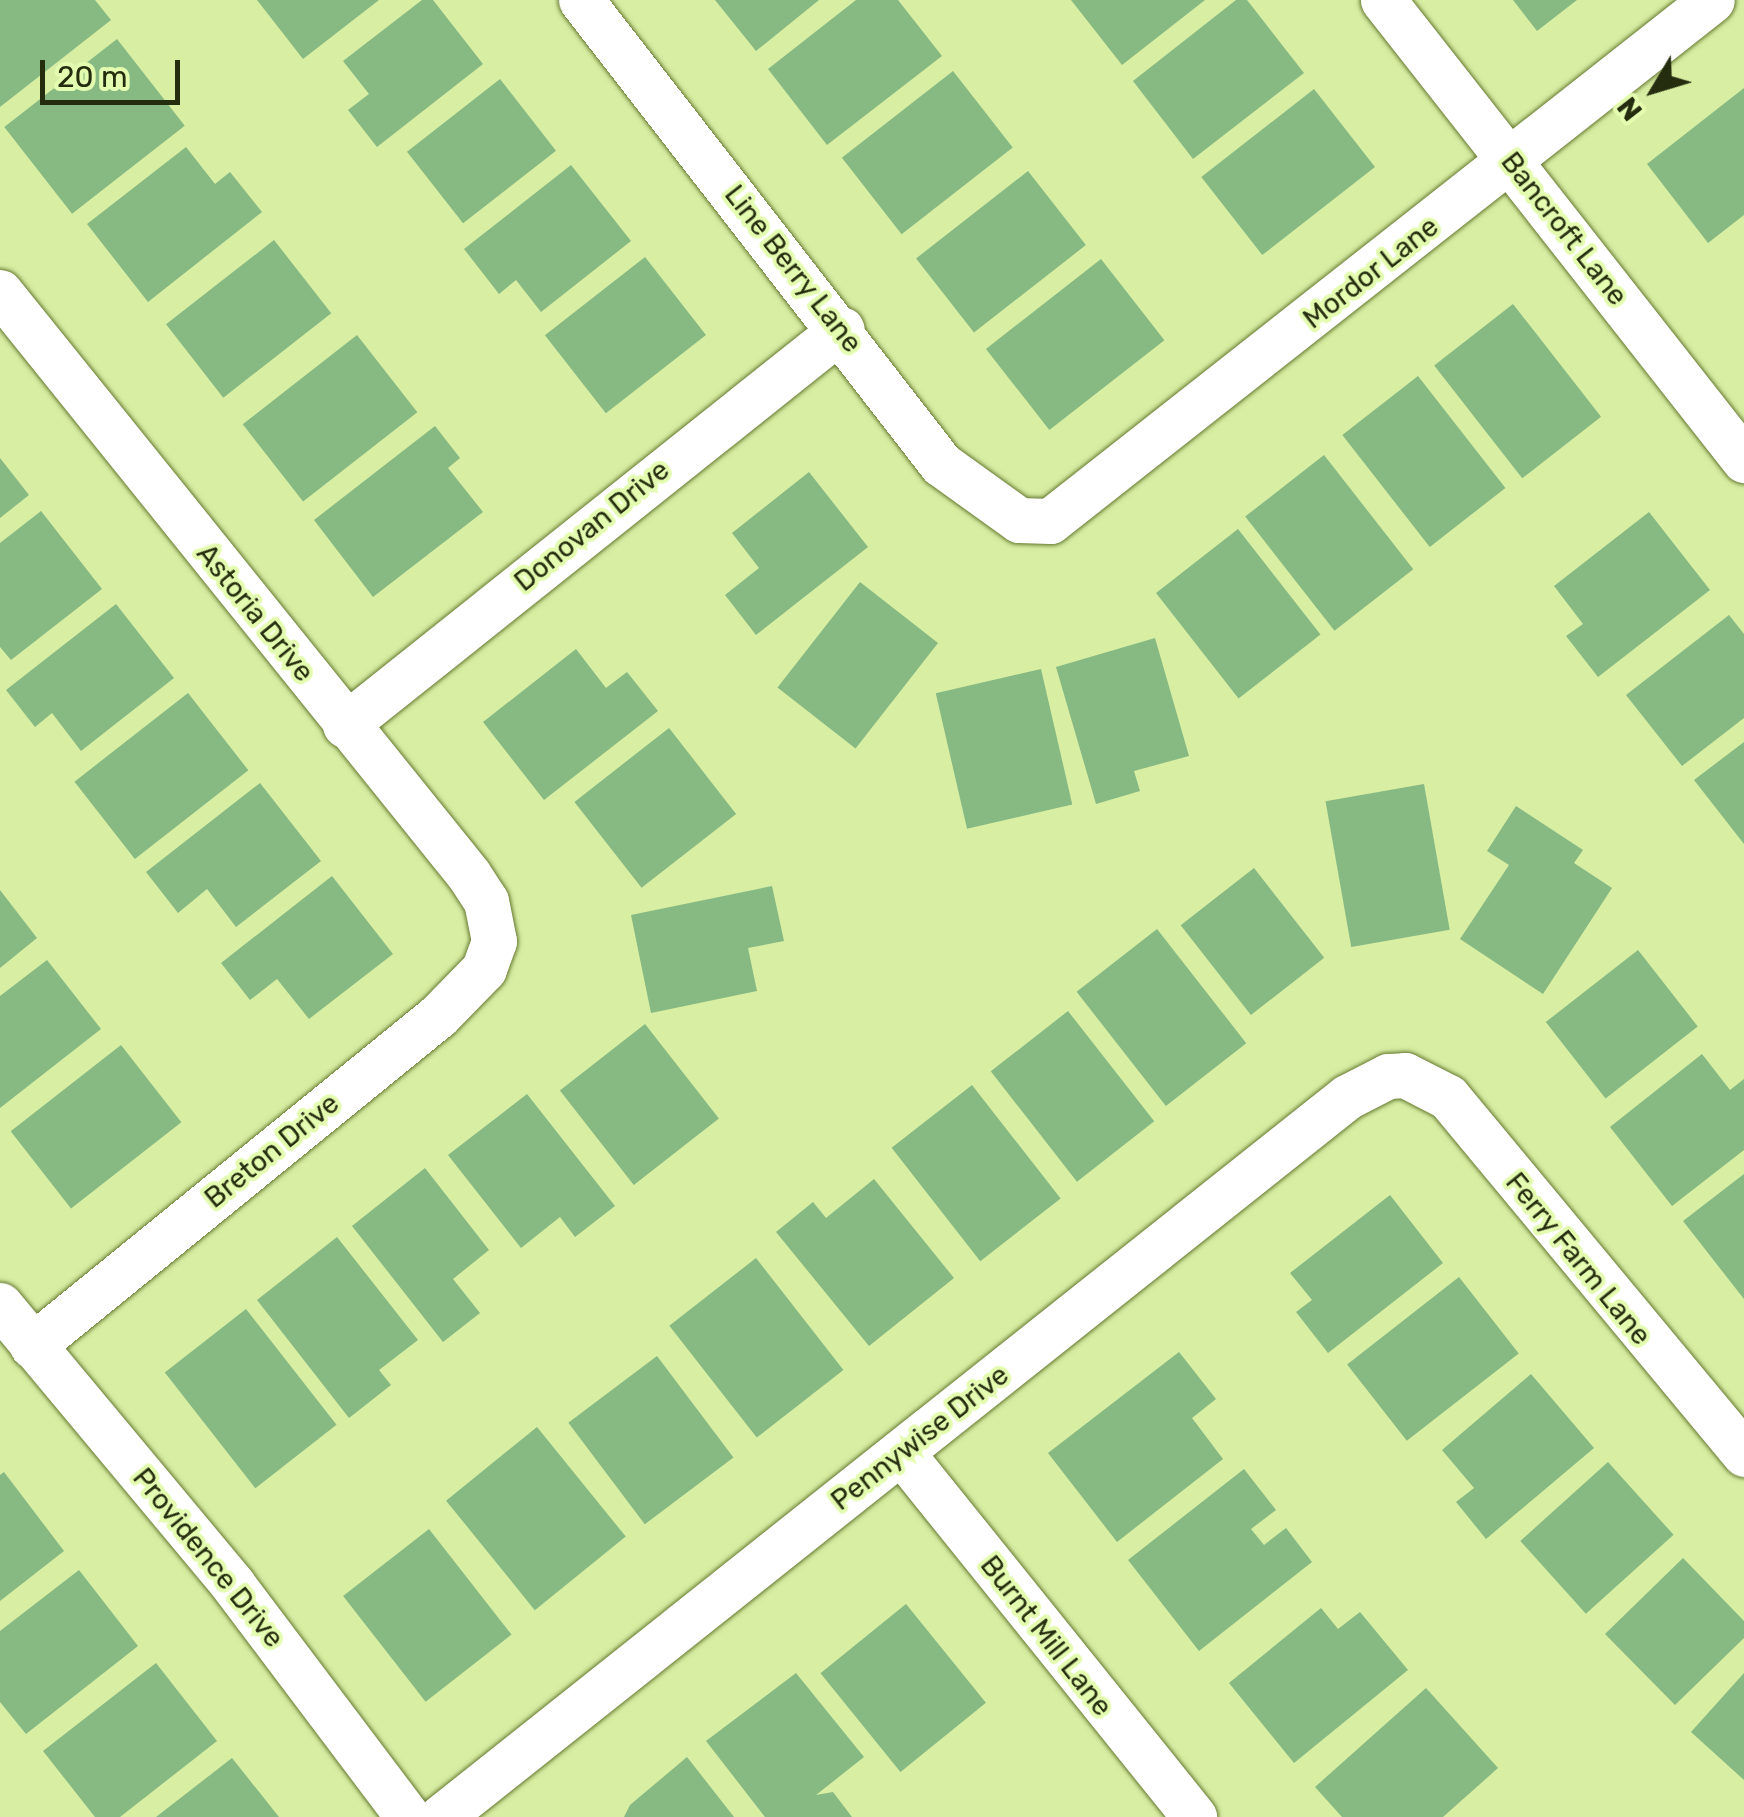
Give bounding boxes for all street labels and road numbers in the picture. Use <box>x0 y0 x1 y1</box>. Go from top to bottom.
street label: Bancroft Lane <box>1494 146 1634 312</box>
street label: Line Berry Lane <box>717 178 869 360</box>
street label: Mordor Lane <box>1297 210 1445 336</box>
street label: Donovan Drive <box>508 453 676 599</box>
street label: Astoria Drive <box>189 537 321 689</box>
street label: Breton Drive <box>198 1087 346 1215</box>
street label: Ferry Farm Lane <box>1498 1166 1658 1352</box>
street label: Pennywise Drive <box>825 1358 1015 1518</box>
street label: Providence Drive <box>125 1462 291 1654</box>
street label: Burnt Mill Lane <box>973 1549 1119 1723</box>

